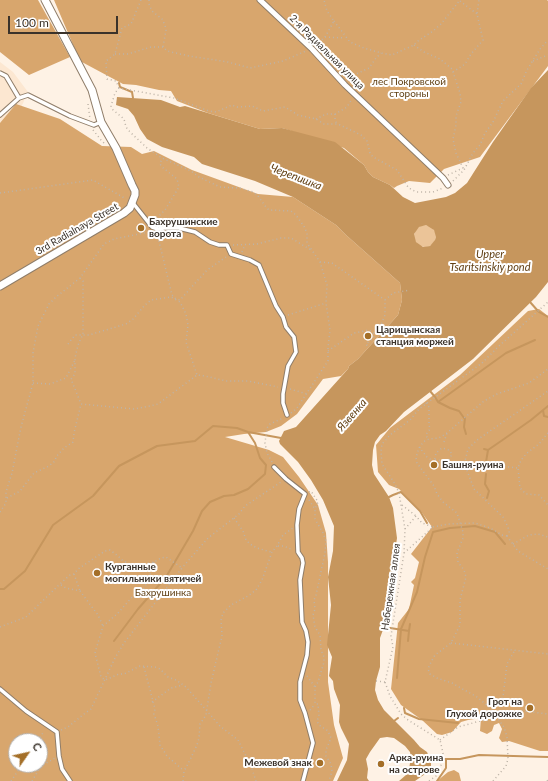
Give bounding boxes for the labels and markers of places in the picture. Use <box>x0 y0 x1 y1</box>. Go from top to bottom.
place label: Бахрушинские ворота <box>149 216 218 240</box>
marker: Бахрушинские ворота <box>136 223 146 233</box>
place label: Царицынская станция моржей <box>376 324 454 348</box>
marker: Царицынская станция моржей <box>363 331 373 341</box>
place label: Башня-руина <box>442 459 504 471</box>
marker: Башня-руина <box>429 460 439 470</box>
place label: Курганные могильники вятичей <box>105 561 201 584</box>
marker: Курганные могильники вятичей <box>92 568 102 578</box>
place label: Грот на Глухой дорожке <box>446 696 522 720</box>
marker: Грот на Глухой дорожке <box>525 703 535 713</box>
place label: Арка-руина на острове <box>389 752 443 776</box>
place label: Межевой знак <box>244 757 312 769</box>
marker: Межевой знак <box>315 758 325 768</box>
marker: Арка-руина на острове <box>376 759 386 769</box>

